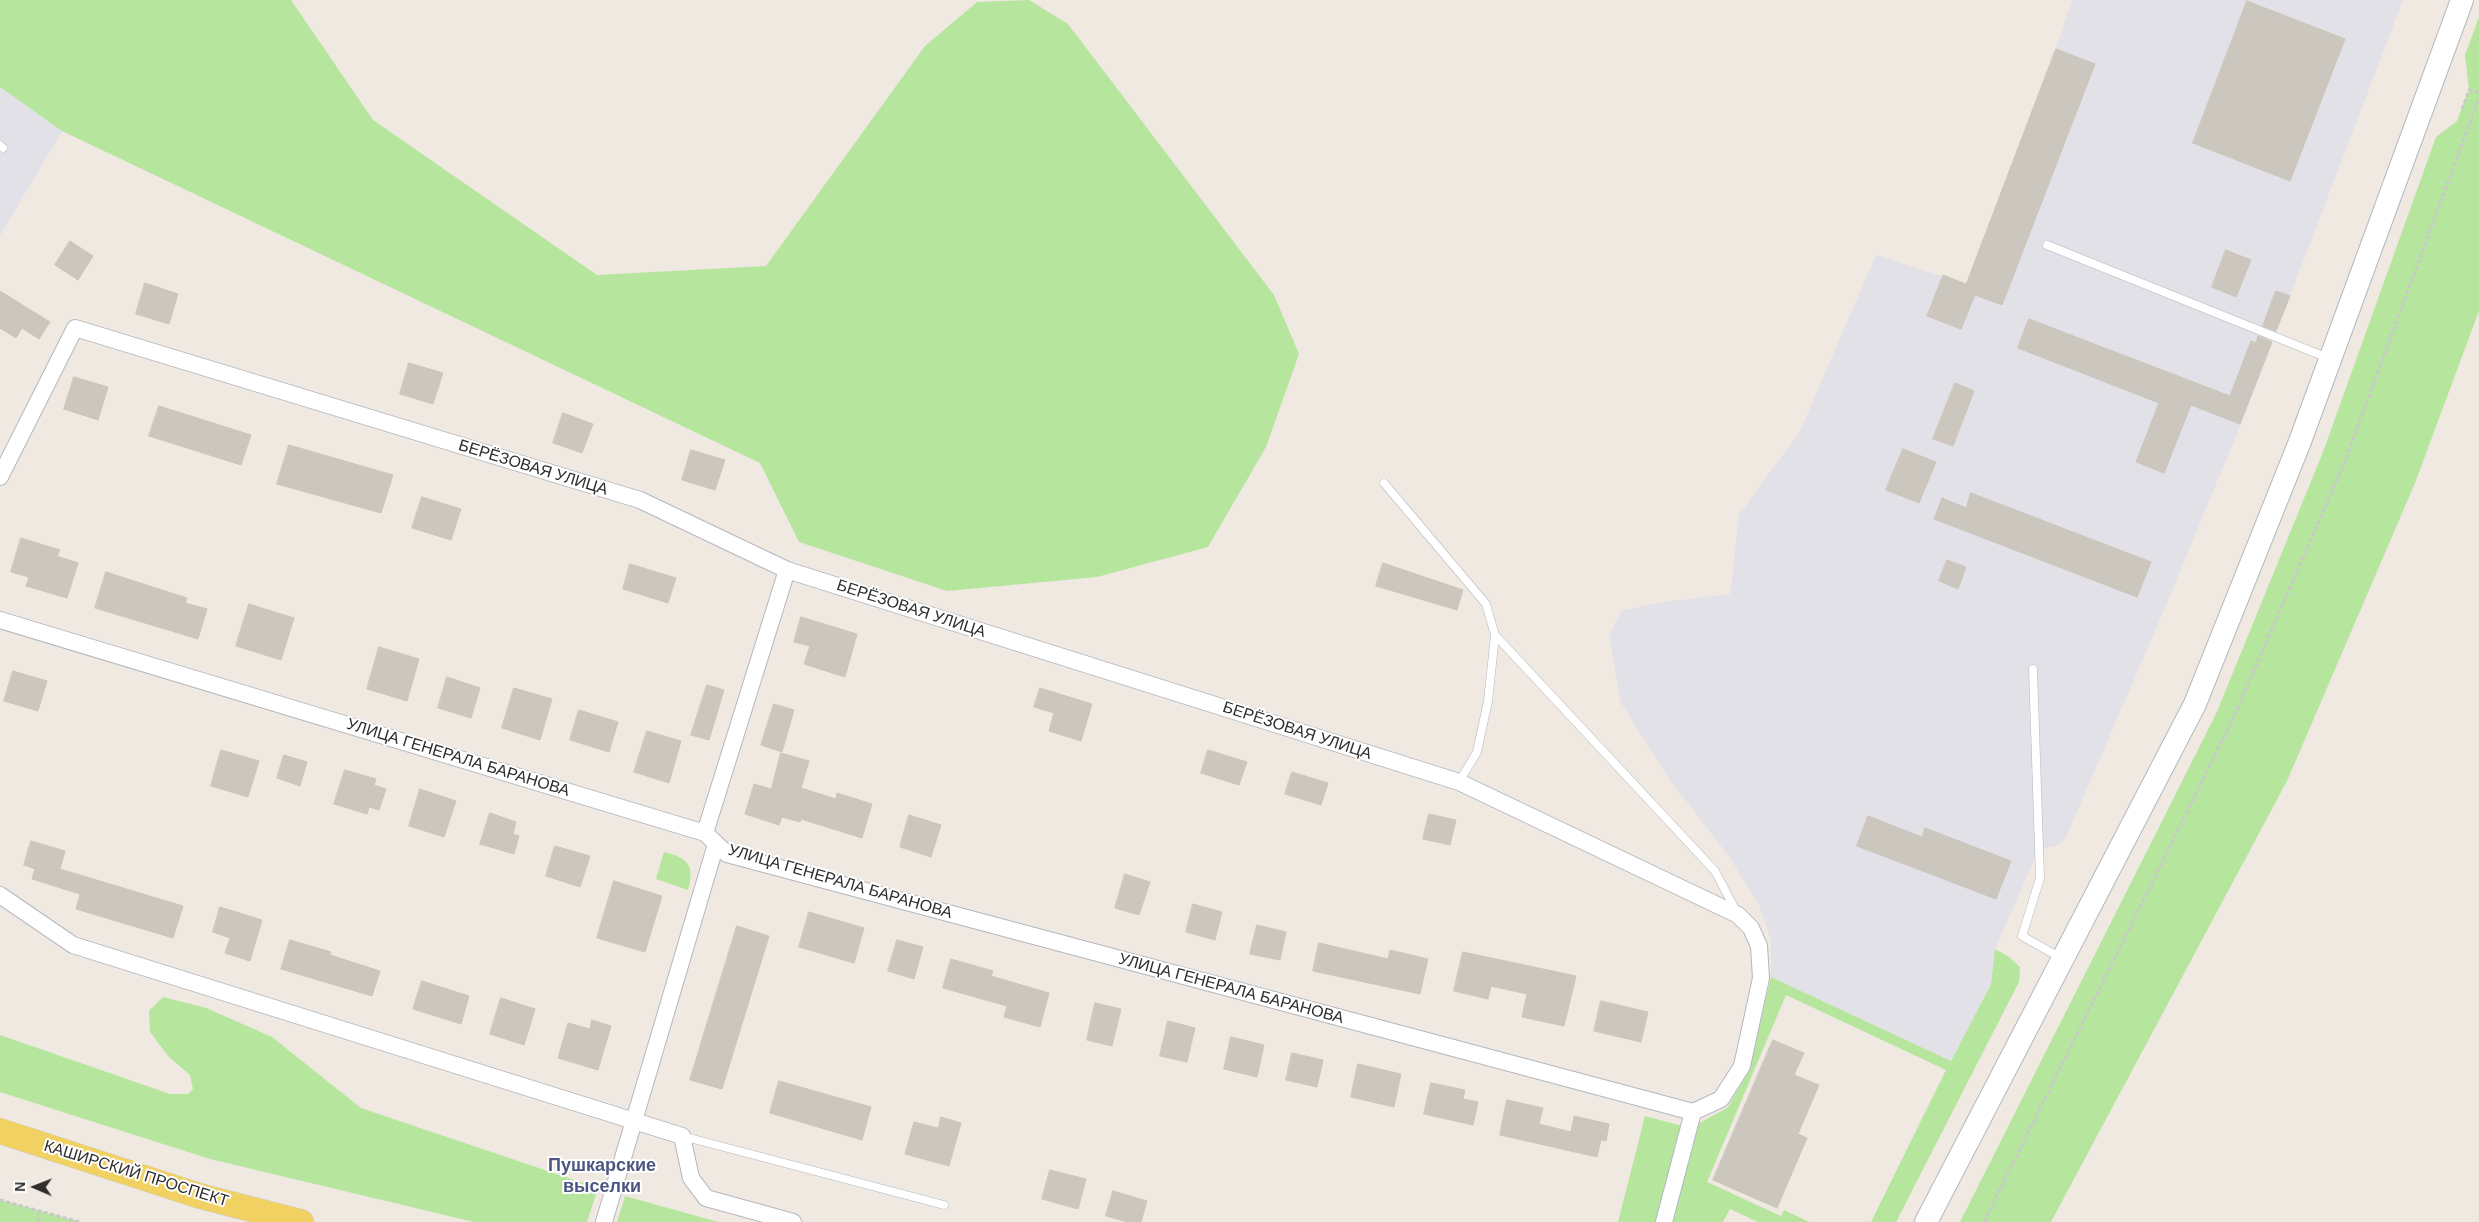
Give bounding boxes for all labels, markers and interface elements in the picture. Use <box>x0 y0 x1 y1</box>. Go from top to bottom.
street label: БЕРЁЗОВАЯ УЛИЦА <box>456 436 610 500</box>
street label: БЕРЁЗОВАЯ УЛИЦА <box>834 576 988 642</box>
street label: БЕРЁЗОВАЯ УЛИЦА <box>1220 698 1374 764</box>
street label: УЛИЦА ГЕНЕРАЛА БАРАНОВА <box>344 715 572 801</box>
street label: УЛИЦА ГЕНЕРАЛА БАРАНОВА <box>726 841 954 923</box>
street label: УЛИЦА ГЕНЕРАЛА БАРАНОВА <box>1116 950 1346 1028</box>
street label: КАШИРСКИЙ ПРОСПЕКТ <box>41 1137 231 1211</box>
district label: Пушкарские выселки <box>548 1155 656 1198</box>
north arrow <box>10 1162 60 1212</box>
text: N <box>12 1182 28 1192</box>

